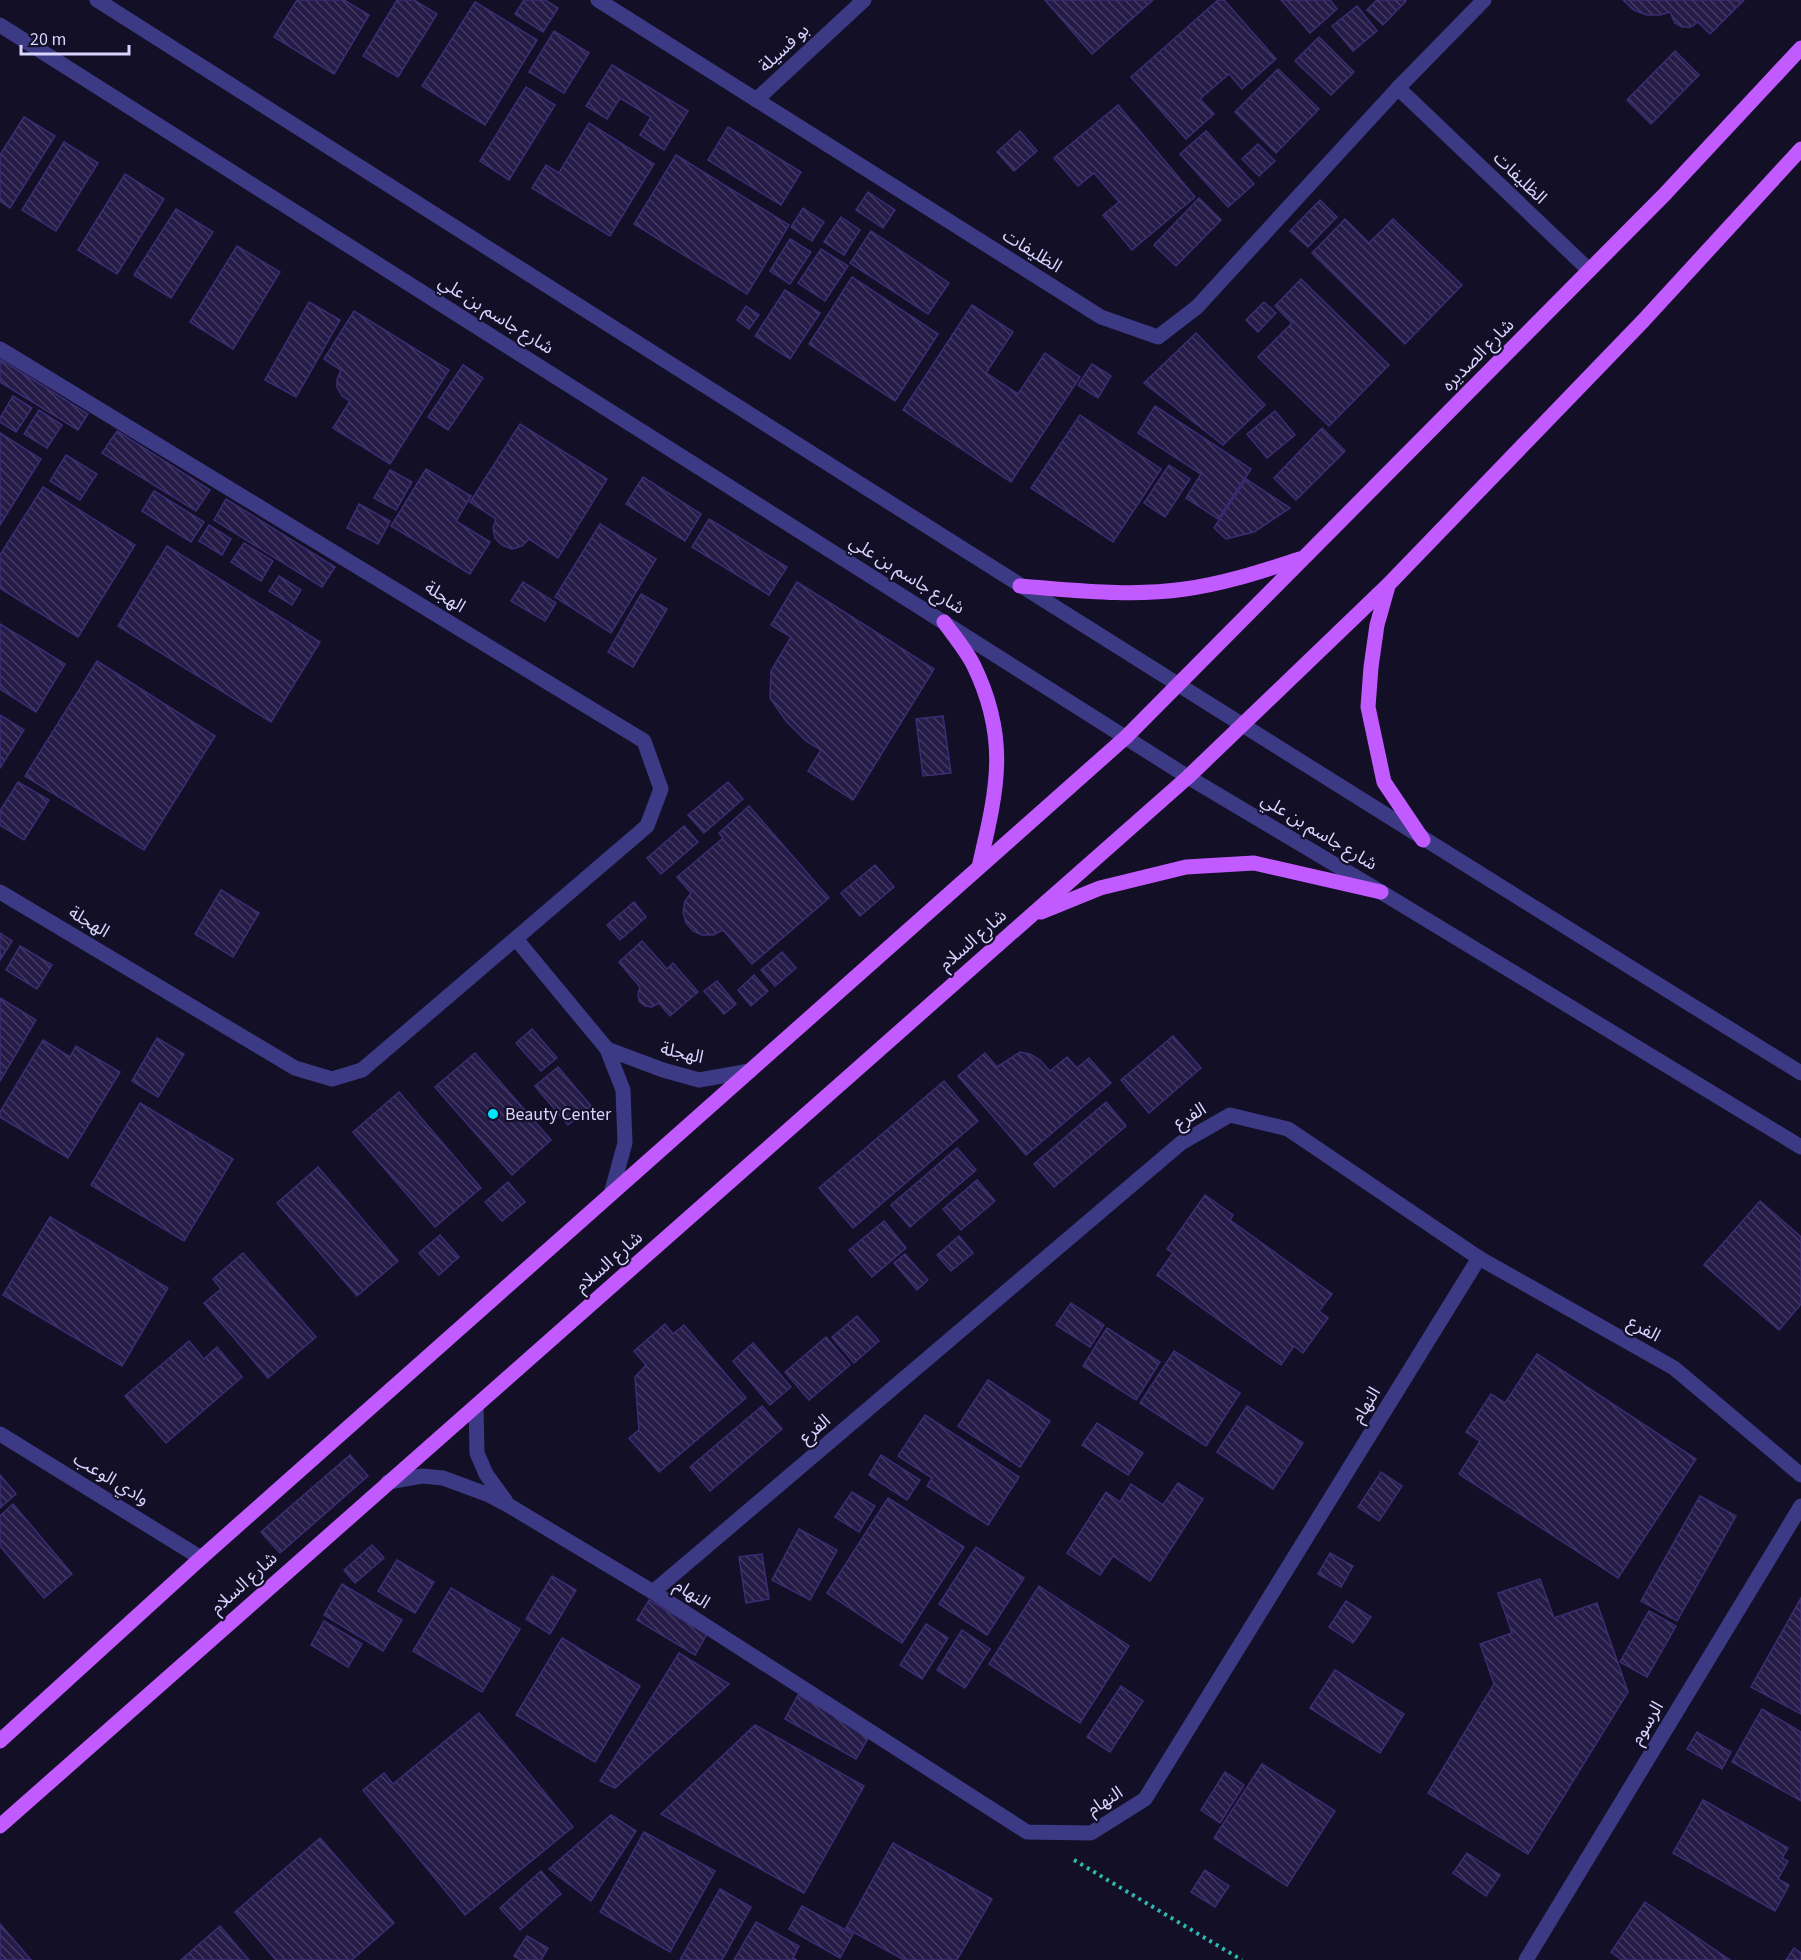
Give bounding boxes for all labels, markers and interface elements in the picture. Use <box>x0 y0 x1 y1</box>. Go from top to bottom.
scale bar <box>21 18 129 56</box>
street label: بو فسيلة <box>753 18 815 78</box>
text: 20 m <box>30 27 66 52</box>
street label: الظليفات <box>1488 146 1552 210</box>
street label: الظليفات <box>997 223 1067 279</box>
street label: شارع جاسم بن علي <box>433 270 558 361</box>
street label: شارع الصديره <box>1436 313 1521 398</box>
street label: شارع جاسم بن علي <box>844 530 969 621</box>
street label: الهجلة <box>420 575 470 619</box>
street label: شارع جاسم بن علي <box>1256 787 1382 877</box>
street label: الهجلة <box>64 900 114 944</box>
street label: شارع السلام <box>934 904 1013 977</box>
street label: الهجلة <box>658 1036 706 1070</box>
street label: الفرع <box>1169 1096 1212 1136</box>
place label: Beauty Center <box>505 1102 612 1127</box>
marker: Beauty Center <box>486 1107 500 1121</box>
street label: شارع السلام <box>570 1226 649 1299</box>
street label: الفرع <box>1623 1310 1665 1349</box>
street label: النهام <box>1345 1382 1388 1428</box>
street label: الفرع <box>794 1408 837 1450</box>
street label: وادي الوعب <box>68 1447 154 1512</box>
street label: شارع السلام <box>205 1546 284 1621</box>
street label: النهام <box>669 1573 715 1616</box>
street label: الرسوم <box>1624 1696 1671 1750</box>
street label: النهام <box>1082 1780 1128 1823</box>

